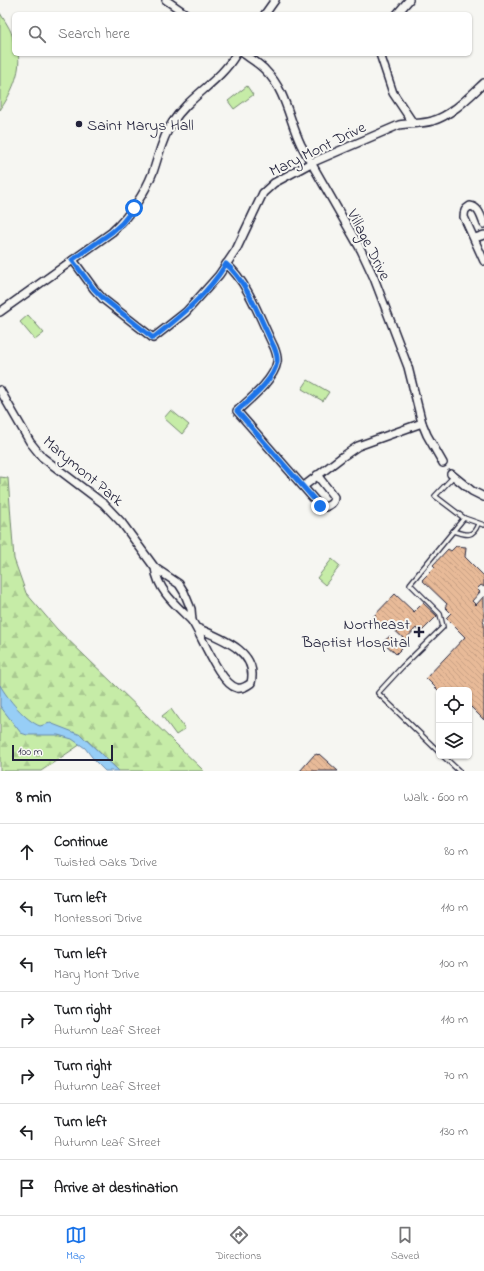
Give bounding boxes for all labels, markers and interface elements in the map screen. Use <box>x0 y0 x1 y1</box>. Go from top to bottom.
search box <box>12 12 472 56</box>
icon: search <box>26 23 48 45</box>
text: Search here <box>58 23 130 45</box>
place label: Saint Marys Hall <box>87 114 194 138</box>
street label: Mary Mont Drive <box>265 116 371 184</box>
marker: Saint Marys Hall <box>74 119 84 129</box>
route start <box>125 199 143 217</box>
street label: Village Drive <box>340 204 397 285</box>
street label: Marymont Park <box>37 430 129 513</box>
route end <box>311 497 329 515</box>
place label: Northeast Baptist Hospital <box>301 613 411 655</box>
marker: Northeast Baptist Hospital <box>413 626 425 638</box>
map controls <box>436 687 472 759</box>
button: locate <box>436 687 472 723</box>
button: layers <box>436 723 472 759</box>
scale bar <box>12 743 113 762</box>
text: 100 m <box>18 744 42 760</box>
text: 8 min <box>16 785 51 810</box>
text: Walk · 600 m <box>403 788 468 807</box>
text: Continue <box>54 831 108 853</box>
icon: ahead <box>16 841 38 863</box>
text: 80 m <box>444 842 468 861</box>
text: Twisted Oaks Drive <box>54 853 157 872</box>
text: Turn left <box>54 887 107 909</box>
icon: left <box>16 897 38 919</box>
text: 110 m <box>441 898 468 917</box>
text: Montessori Drive <box>54 909 142 928</box>
text: Turn left <box>54 943 107 965</box>
icon: left <box>16 953 38 975</box>
text: 100 m <box>439 954 468 973</box>
text: Mary Mont Drive <box>54 965 139 984</box>
text: Turn right <box>54 999 112 1021</box>
icon: right <box>16 1009 38 1031</box>
text: 110 m <box>441 1010 468 1029</box>
text: Autumn Leaf Street <box>54 1021 161 1040</box>
text: Turn right <box>54 1055 112 1077</box>
icon: right <box>16 1065 38 1087</box>
text: 70 m <box>444 1066 468 1085</box>
text: Autumn Leaf Street <box>54 1077 161 1096</box>
text: Turn left <box>54 1111 107 1133</box>
icon: left <box>16 1121 38 1143</box>
text: 130 m <box>440 1122 468 1141</box>
text: Autumn Leaf Street <box>54 1133 161 1152</box>
icon: arrive <box>16 1177 38 1199</box>
text: Arrive at destination <box>54 1177 178 1199</box>
tab: Map <box>65 1224 87 1264</box>
tab: Directions <box>216 1224 261 1264</box>
tab: Saved <box>391 1224 419 1264</box>

